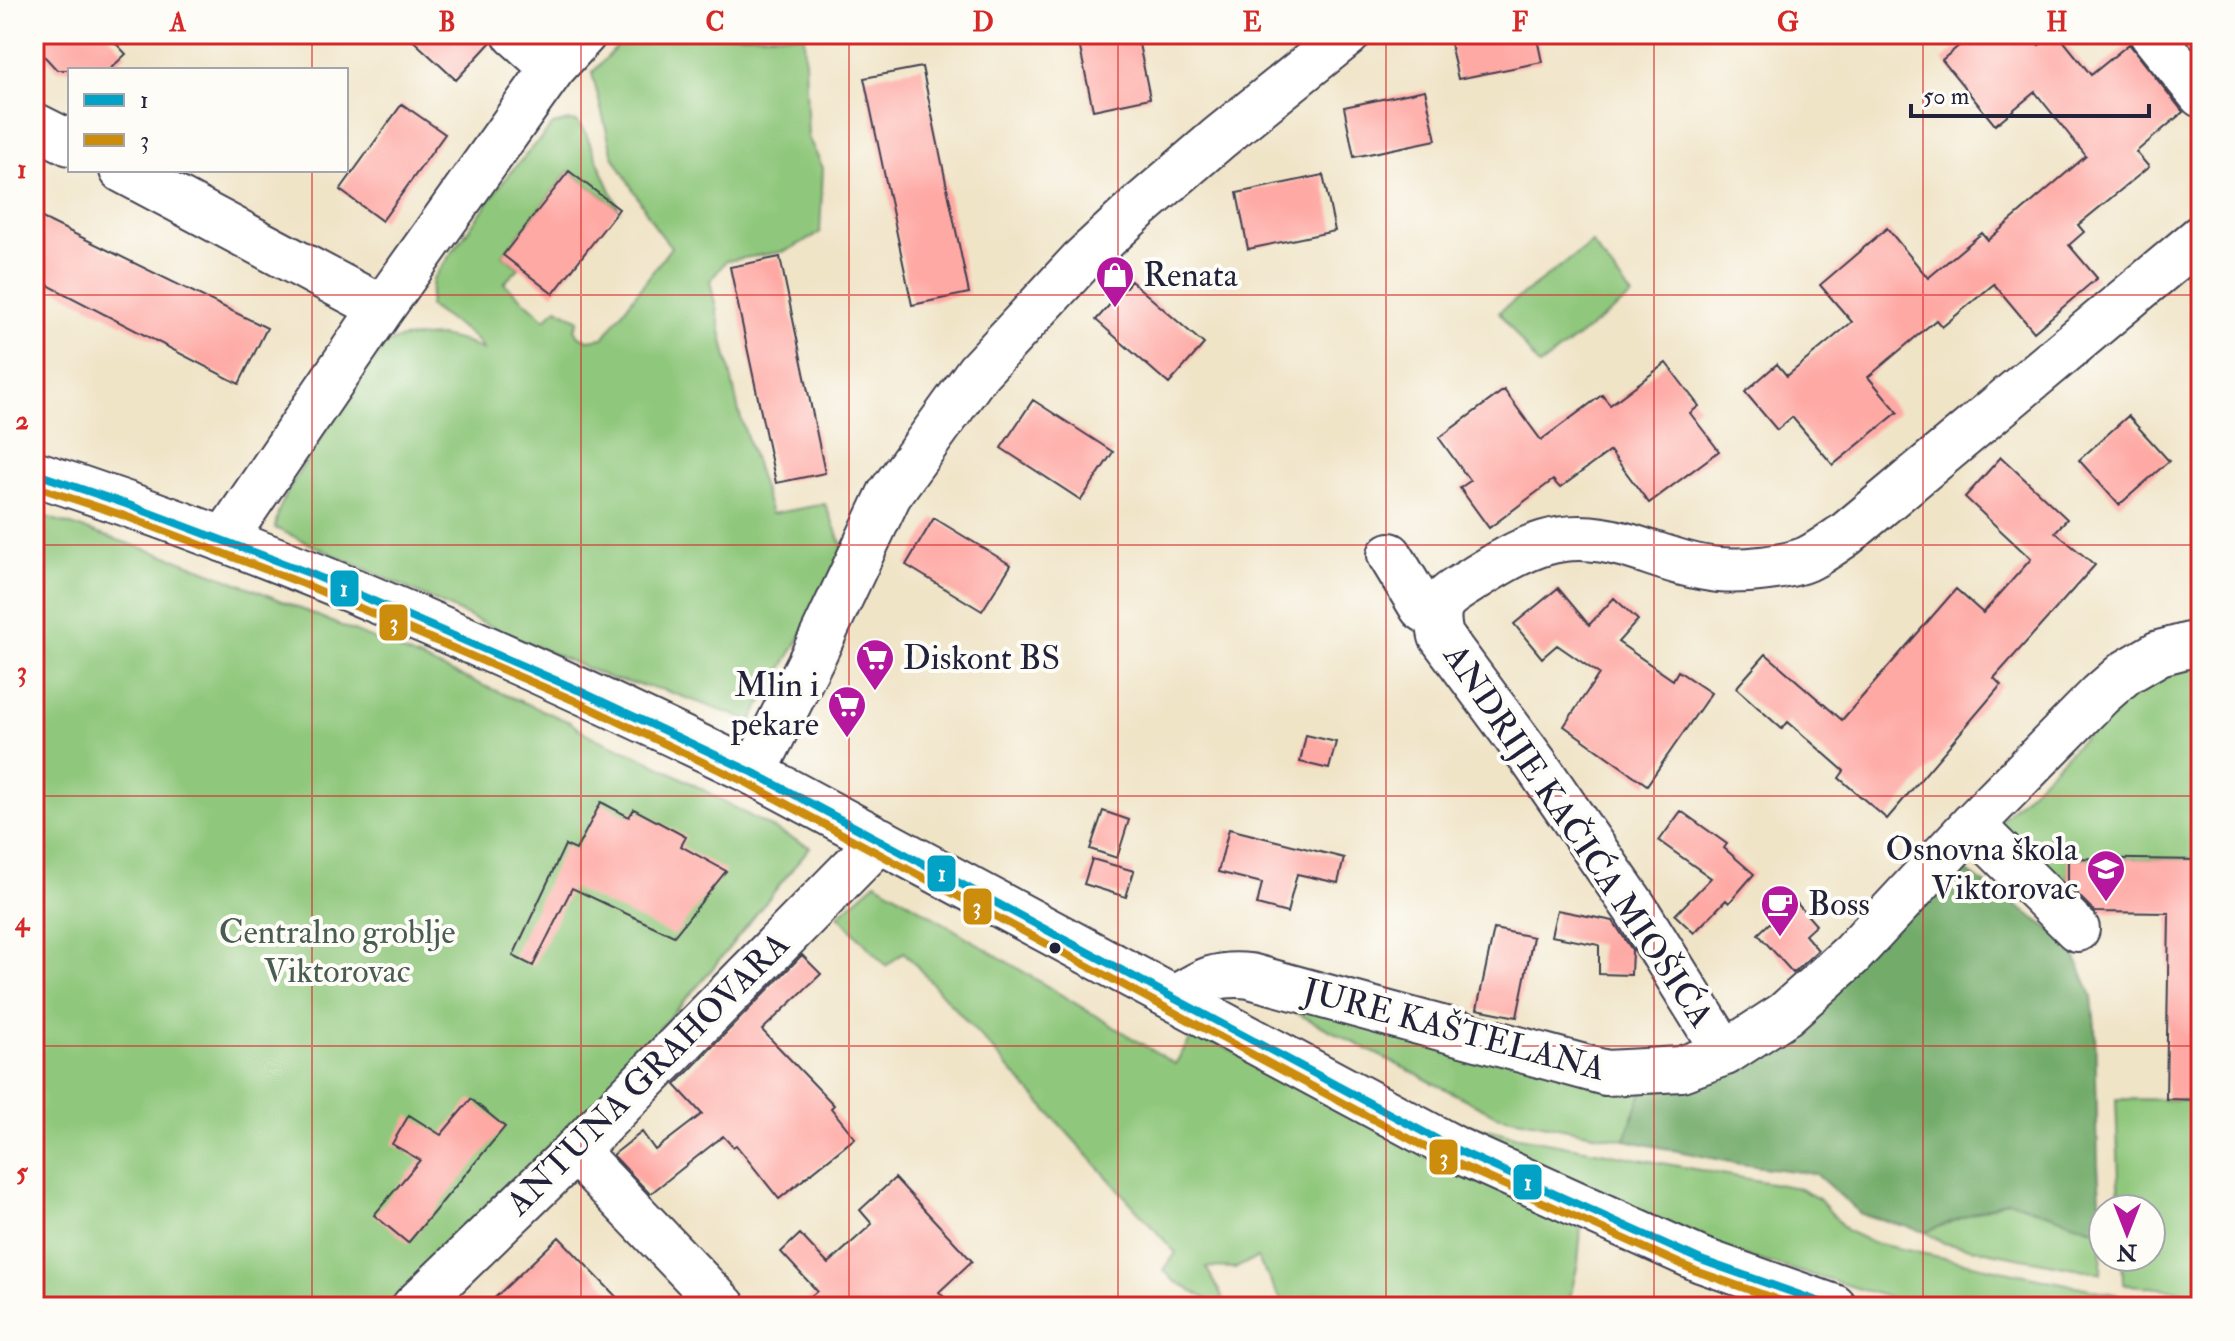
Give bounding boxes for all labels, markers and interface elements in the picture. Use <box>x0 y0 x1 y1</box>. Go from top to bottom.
text: A <box>169 7 187 39</box>
text: B <box>438 7 456 39</box>
text: C <box>705 7 725 39</box>
text: D <box>972 7 994 39</box>
text: E <box>1243 7 1262 39</box>
text: F <box>1512 7 1529 39</box>
text: G <box>1777 7 1799 39</box>
text: H <box>2046 7 2068 39</box>
legend <box>68 68 348 172</box>
scale bar <box>1911 68 2149 118</box>
text: 50 m <box>1923 81 1970 112</box>
text: 1 <box>140 85 149 116</box>
text: 3 <box>140 125 149 156</box>
text: 1 <box>17 154 27 186</box>
shop icon: Renata <box>1094 254 1136 309</box>
place label: Renata <box>1143 254 1239 297</box>
text: 2 <box>15 405 29 437</box>
line badge: 1 <box>329 569 360 608</box>
text: 1 <box>340 575 348 603</box>
line badge: 3 <box>378 603 409 642</box>
text: 3 <box>390 609 398 637</box>
street label: ANDRIJE KAČIĆA MIOŠIĆA <box>1433 635 1723 1036</box>
supermarket icon: Diskont BS <box>854 637 896 692</box>
place label: Diskont BS <box>903 637 1060 680</box>
text: 3 <box>17 656 27 688</box>
place label: Mlin i pekare <box>730 664 819 746</box>
supermarket icon: Mlin i pekare <box>826 684 868 739</box>
place label: Osnovna škola Viktorovac <box>1886 828 2079 910</box>
school or university icon: Osnovna škola Viktorovac <box>2085 848 2127 903</box>
line badge: 1 <box>926 854 957 893</box>
text: 1 <box>938 860 946 888</box>
cafe icon: Boss <box>1759 883 1801 938</box>
place label: Boss <box>1808 883 1870 926</box>
line badge: 3 <box>962 887 993 926</box>
text: 3 <box>973 893 981 921</box>
text: 4 <box>14 906 31 938</box>
park label: Centralno groblje Viktorovac <box>219 911 455 993</box>
street label: ANTUNA GRAHOVARA <box>497 923 799 1225</box>
unlabelled marker <box>1047 940 1063 956</box>
street label: JURE KAŠTELANA <box>1297 968 1610 1091</box>
line badge: 3 <box>1428 1138 1459 1176</box>
text: 3 <box>1440 1144 1448 1172</box>
text: 5 <box>16 1157 28 1189</box>
line badge: 1 <box>1512 1163 1543 1201</box>
text: 1 <box>1524 1169 1532 1197</box>
north arrow <box>2087 1193 2167 1273</box>
text: N <box>2117 1238 2138 1266</box>

